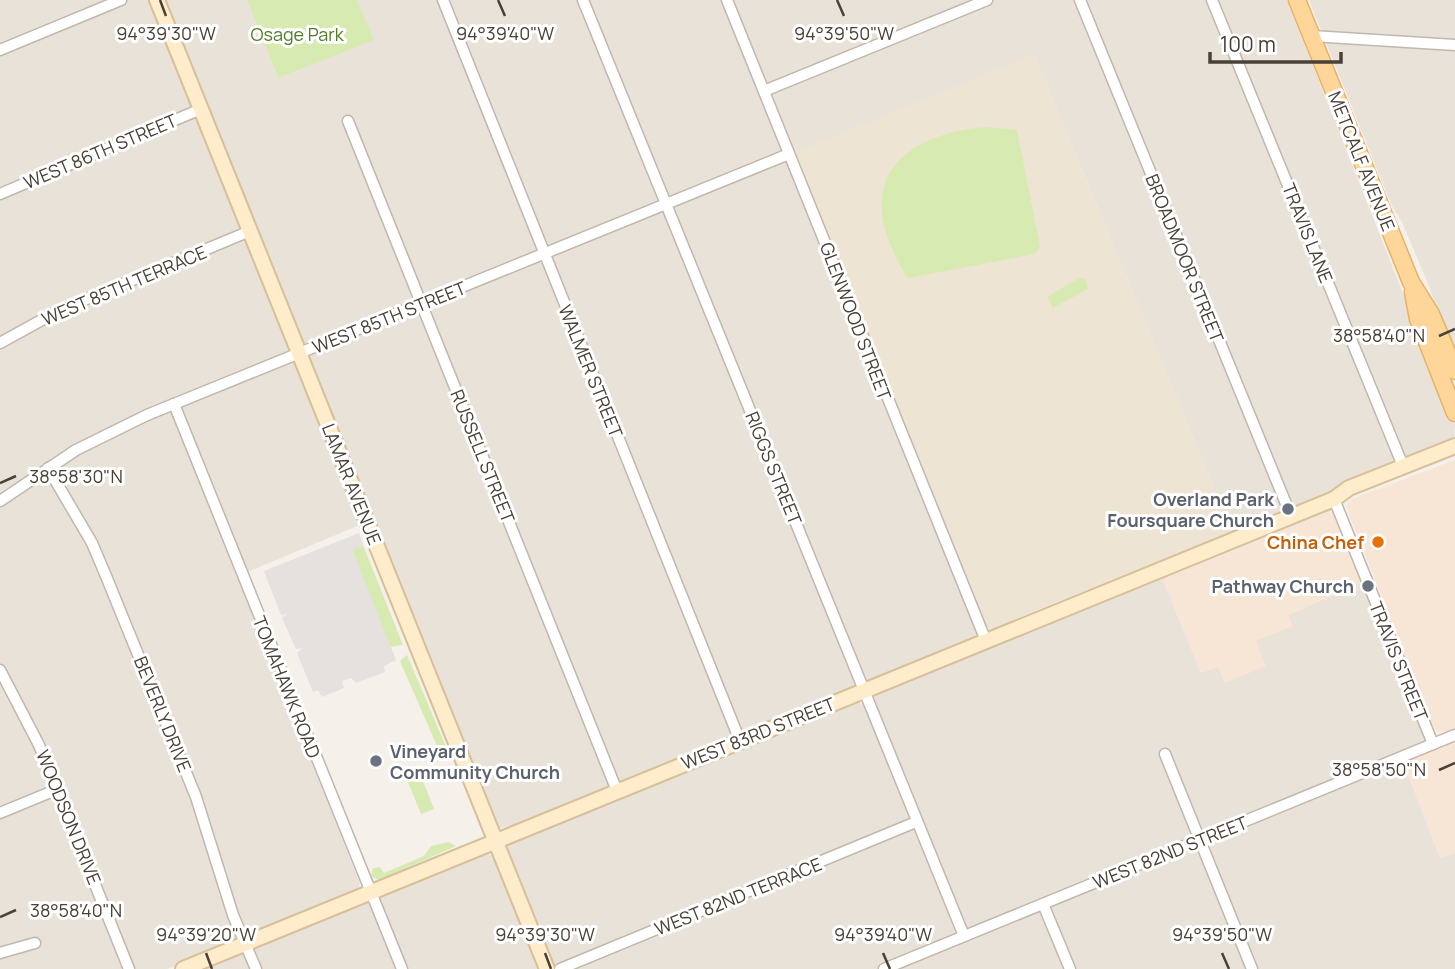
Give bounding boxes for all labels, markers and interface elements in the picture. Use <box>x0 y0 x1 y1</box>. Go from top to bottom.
text: 94°39'30"W <box>116 21 216 45</box>
text: 94°39'40"W <box>456 21 554 45</box>
text: 94°39'50"W <box>794 21 894 45</box>
scale bar <box>1210 21 1341 65</box>
park label: Osage Park <box>250 22 345 46</box>
text: 100 m <box>1220 30 1276 58</box>
street label: METCALF AVENUE <box>1323 88 1401 234</box>
street label: WEST 86TH STREET <box>20 108 181 194</box>
street label: BROADMOOR STREET <box>1140 170 1230 346</box>
street label: TRAVIS LANE <box>1277 180 1339 286</box>
street label: WEST 85TH TERRACE <box>38 239 210 331</box>
street label: GLENWOOD STREET <box>815 239 897 404</box>
street label: WEST 85TH STREET <box>309 275 470 359</box>
street label: WALMER STREET <box>553 301 629 441</box>
text: 38°58'40"N <box>1333 323 1425 347</box>
street label: RUSSELL STREET <box>445 386 521 526</box>
street label: RIGGS STREET <box>740 408 808 528</box>
street label: LAMAR AVENUE <box>317 420 387 548</box>
text: 38°58'30"N <box>29 464 123 488</box>
place label: Overland Park Foursquare Church <box>1107 487 1275 532</box>
marker: Overland Park Foursquare Church <box>1280 501 1296 517</box>
place label: China Chef <box>1267 530 1364 554</box>
marker: China Chef <box>1370 534 1386 550</box>
place label: Pathway Church <box>1211 574 1354 598</box>
marker: Pathway Church <box>1360 578 1376 594</box>
street label: TRAVIS STREET <box>1364 598 1434 724</box>
street label: TOMAHAWK ROAD <box>248 612 326 762</box>
street label: BEVERLY DRIVE <box>129 653 197 775</box>
street label: WEST 83RD STREET <box>678 691 838 775</box>
place label: Vineyard Community Church <box>390 739 560 784</box>
street label: WOODSON DRIVE <box>31 746 107 888</box>
marker: Vineyard Community Church <box>368 753 384 769</box>
text: 38°58'50"N <box>1332 757 1426 781</box>
street label: WEST 82ND STREET <box>1089 810 1251 894</box>
street label: WEST 82ND TERRACE <box>651 852 825 940</box>
text: 38°58'40"N <box>30 898 122 922</box>
text: 94°39'20"W <box>156 922 256 946</box>
text: 94°39'30"W <box>495 922 595 946</box>
text: 94°39'40"W <box>834 922 932 946</box>
text: 94°39'50"W <box>1172 922 1272 946</box>

